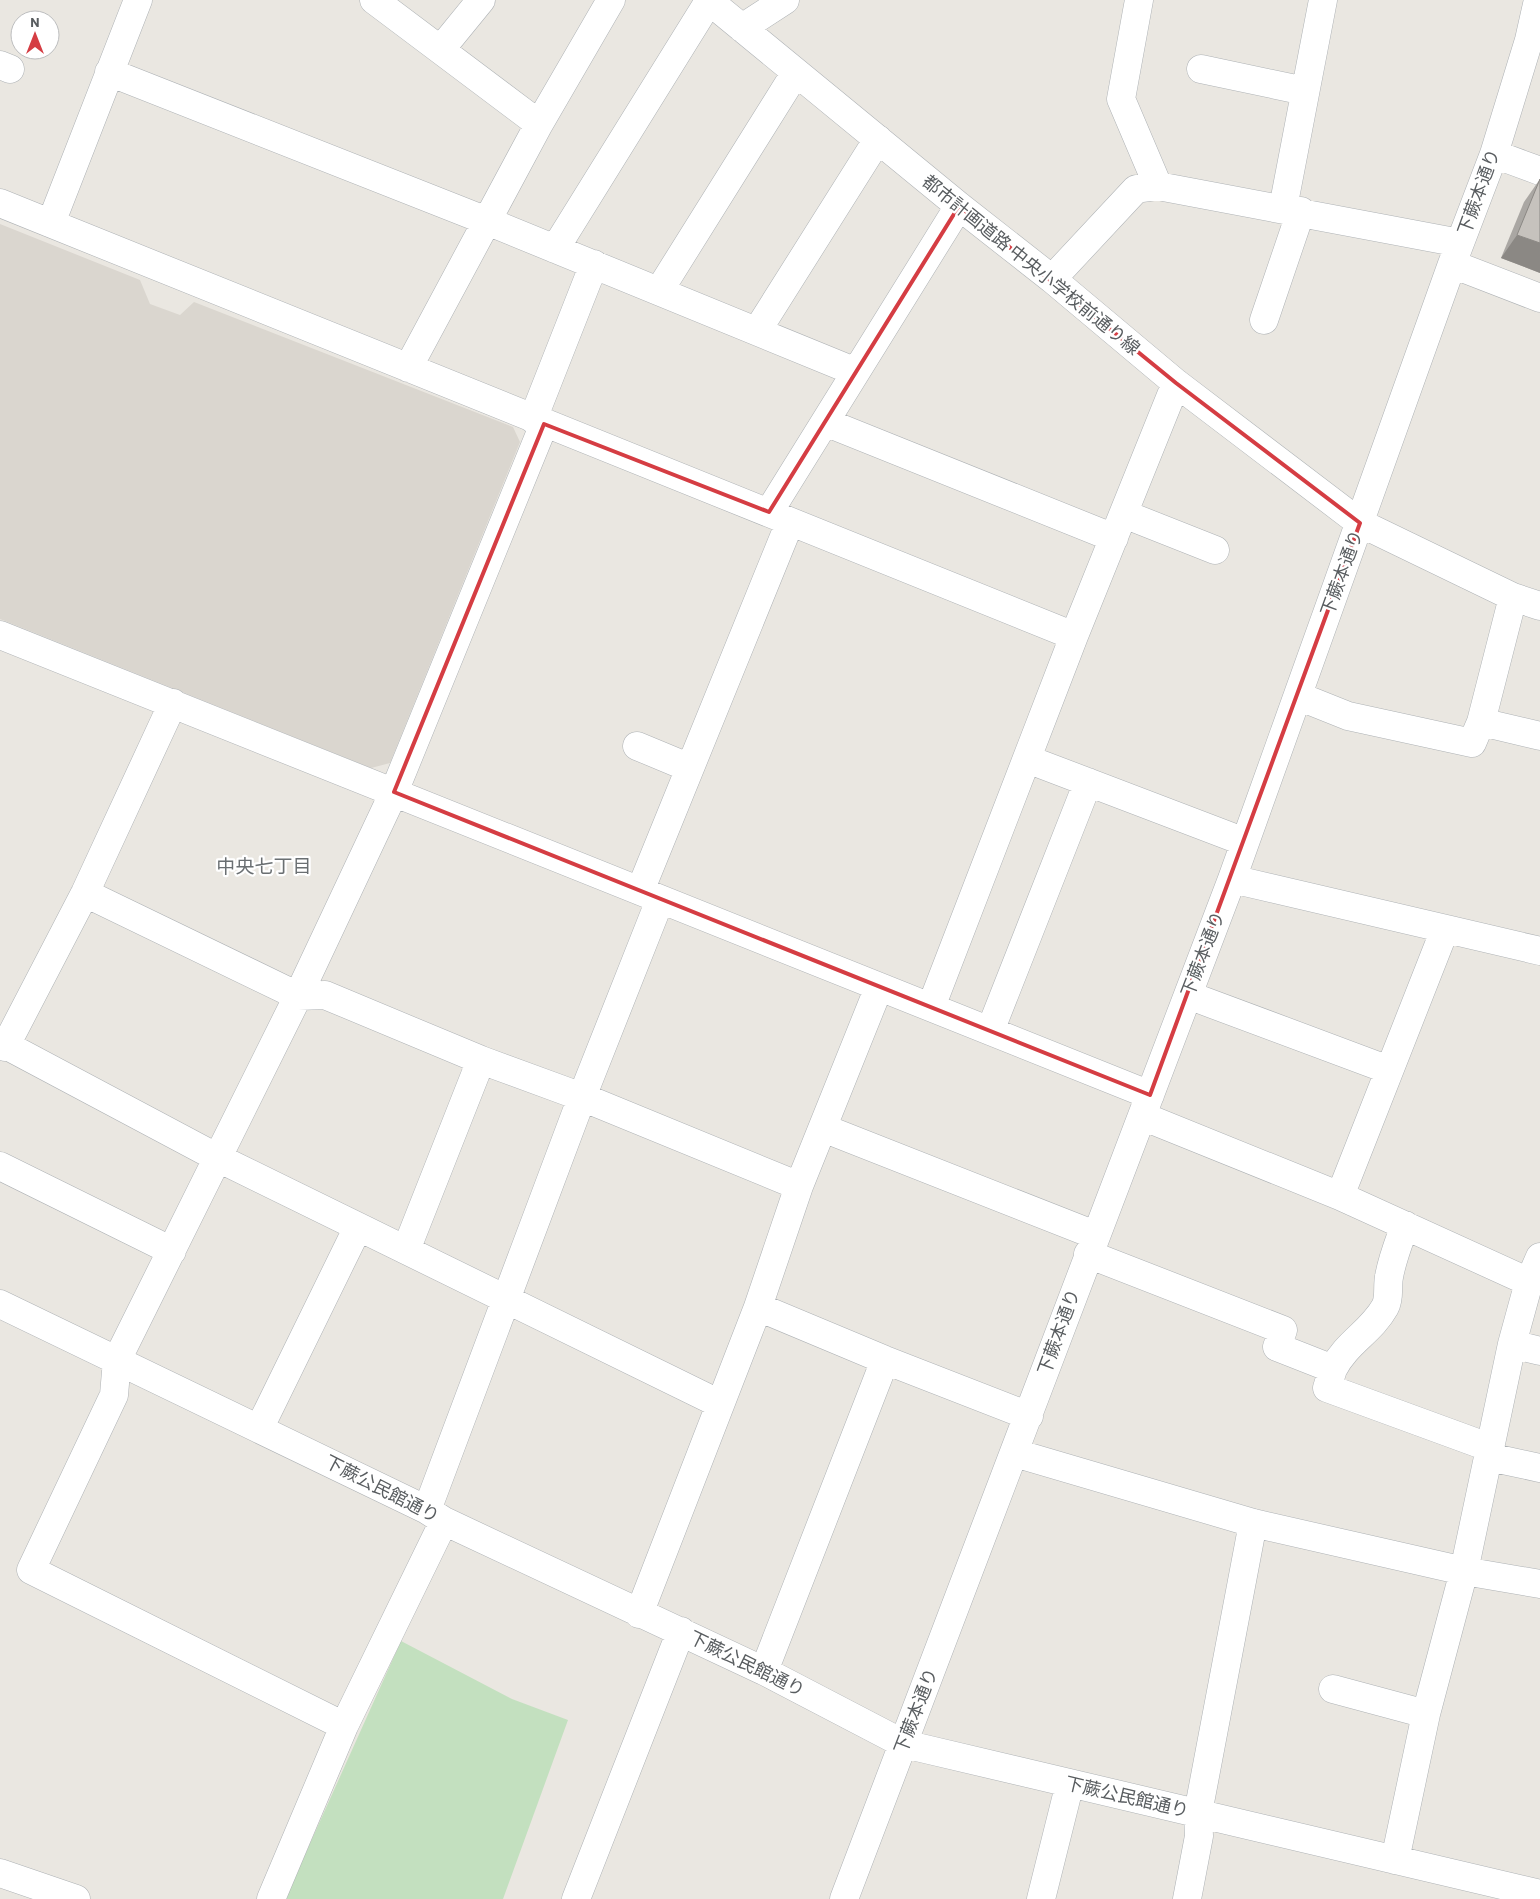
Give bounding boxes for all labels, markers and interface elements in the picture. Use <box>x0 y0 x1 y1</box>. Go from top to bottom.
north arrow <box>10 10 60 60</box>
text: N <box>30 13 40 30</box>
street label: 下蕨本通り <box>1452 146 1504 238</box>
street label: 都市計画道路 中央小学校前通り線 <box>918 170 1145 359</box>
street label: 下蕨本通り <box>1315 527 1367 619</box>
district label: 中央七丁目 <box>216 854 312 877</box>
street label: 下蕨本通り <box>1176 908 1228 1000</box>
street label: 下蕨本通り <box>1032 1286 1084 1378</box>
street label: 下蕨公民館通り <box>321 1450 444 1527</box>
street label: 下蕨公民館通り <box>686 1626 809 1701</box>
street label: 下蕨本通り <box>889 1665 941 1757</box>
street label: 下蕨公民館通り <box>1063 1771 1191 1821</box>

